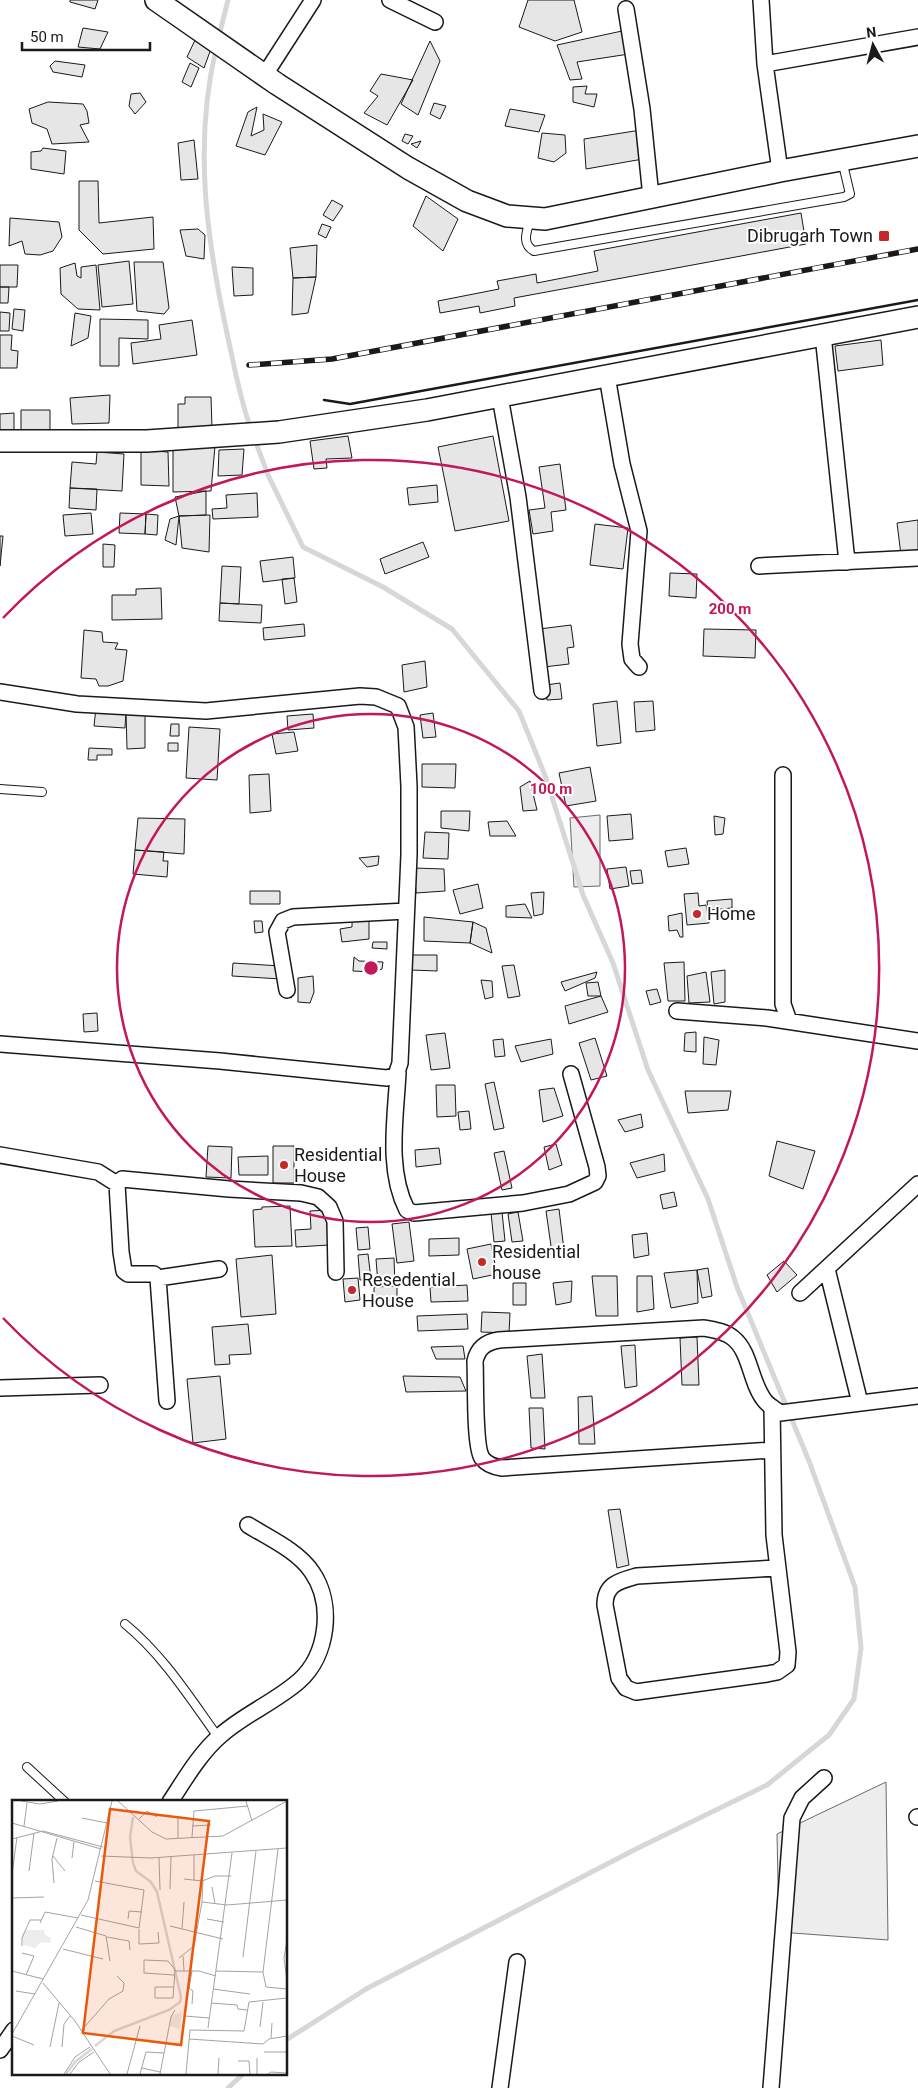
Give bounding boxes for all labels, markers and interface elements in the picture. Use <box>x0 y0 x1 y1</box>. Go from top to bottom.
scale bar <box>22 20 150 52</box>
north arrow <box>848 20 898 70</box>
text: N <box>866 24 877 41</box>
text: 50 m <box>30 28 64 46</box>
place label: Dibrugarh Town <box>747 225 873 246</box>
marker: Dibrugarh Town <box>877 229 891 243</box>
text: 200 m <box>709 600 751 618</box>
text: 100 m <box>530 780 572 798</box>
place label: Home <box>707 903 755 924</box>
marker: Home <box>691 908 703 920</box>
centre of rings <box>362 959 380 977</box>
place label: Residential House <box>294 1144 382 1186</box>
marker: Residential House <box>278 1159 290 1171</box>
place label: Residential house <box>492 1241 580 1283</box>
marker: Residential house <box>476 1256 488 1268</box>
place label: Resedential House <box>362 1269 456 1311</box>
marker: Resedential House <box>346 1284 358 1296</box>
inset map <box>12 1800 288 2076</box>

